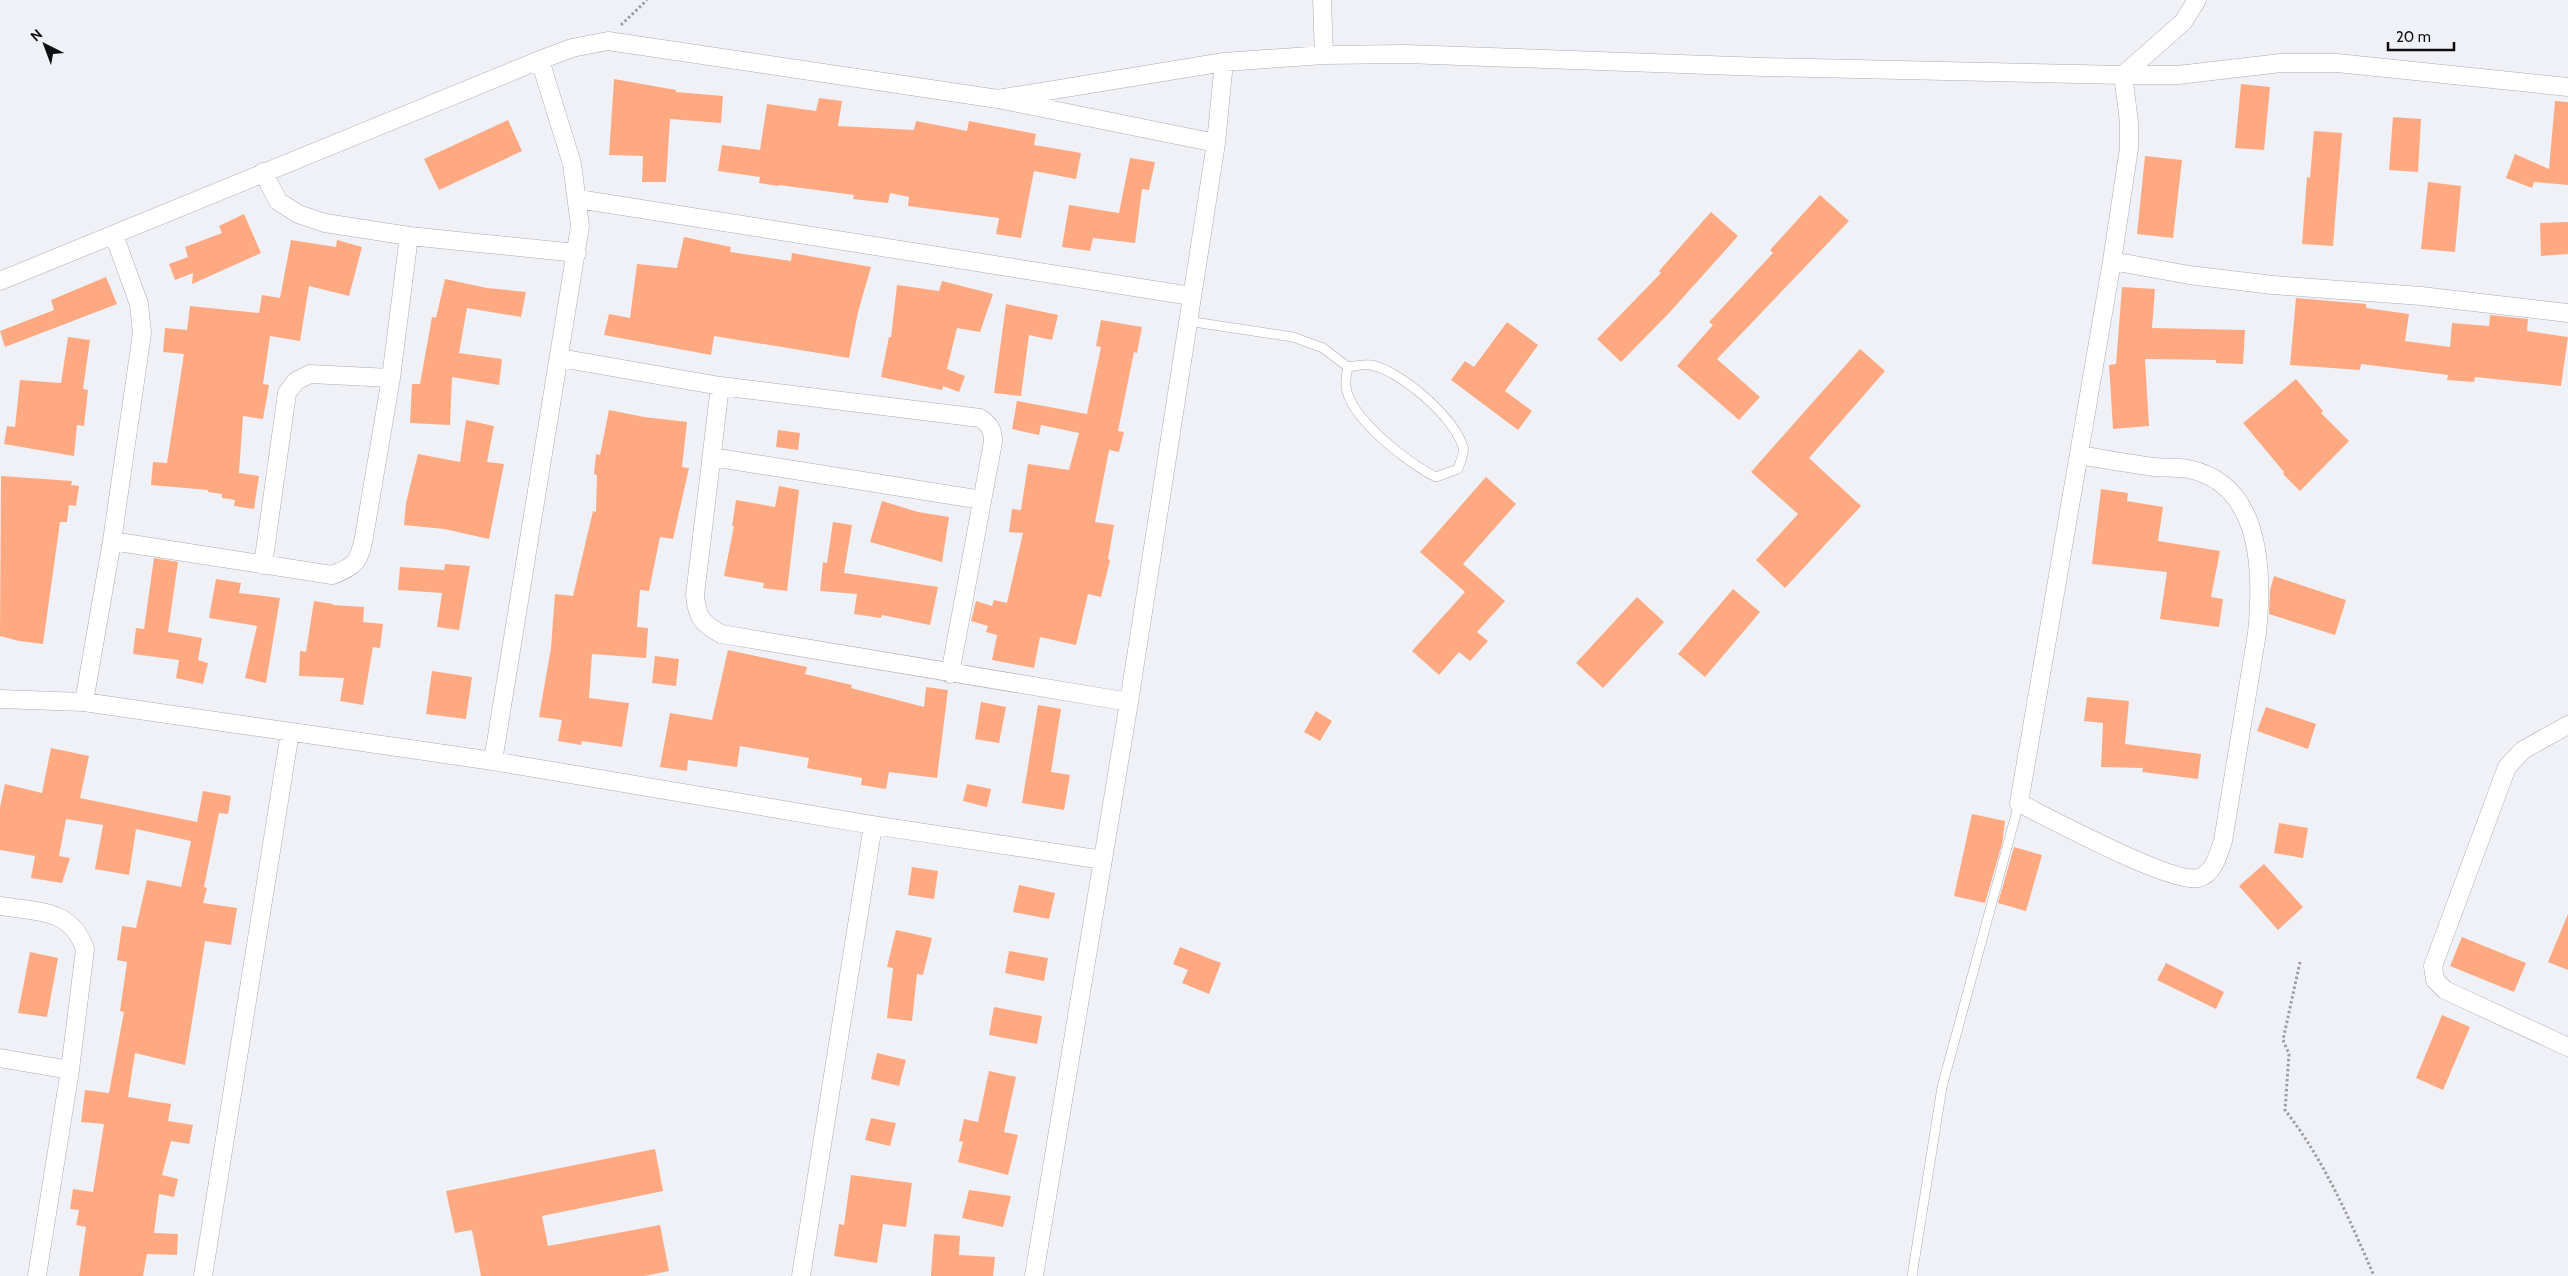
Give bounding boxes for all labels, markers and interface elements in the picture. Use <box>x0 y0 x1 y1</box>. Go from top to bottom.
north arrow <box>20 20 70 70</box>
scale bar <box>2388 20 2454 52</box>
text: N <box>27 25 46 45</box>
text: 20 m <box>2396 28 2431 46</box>

